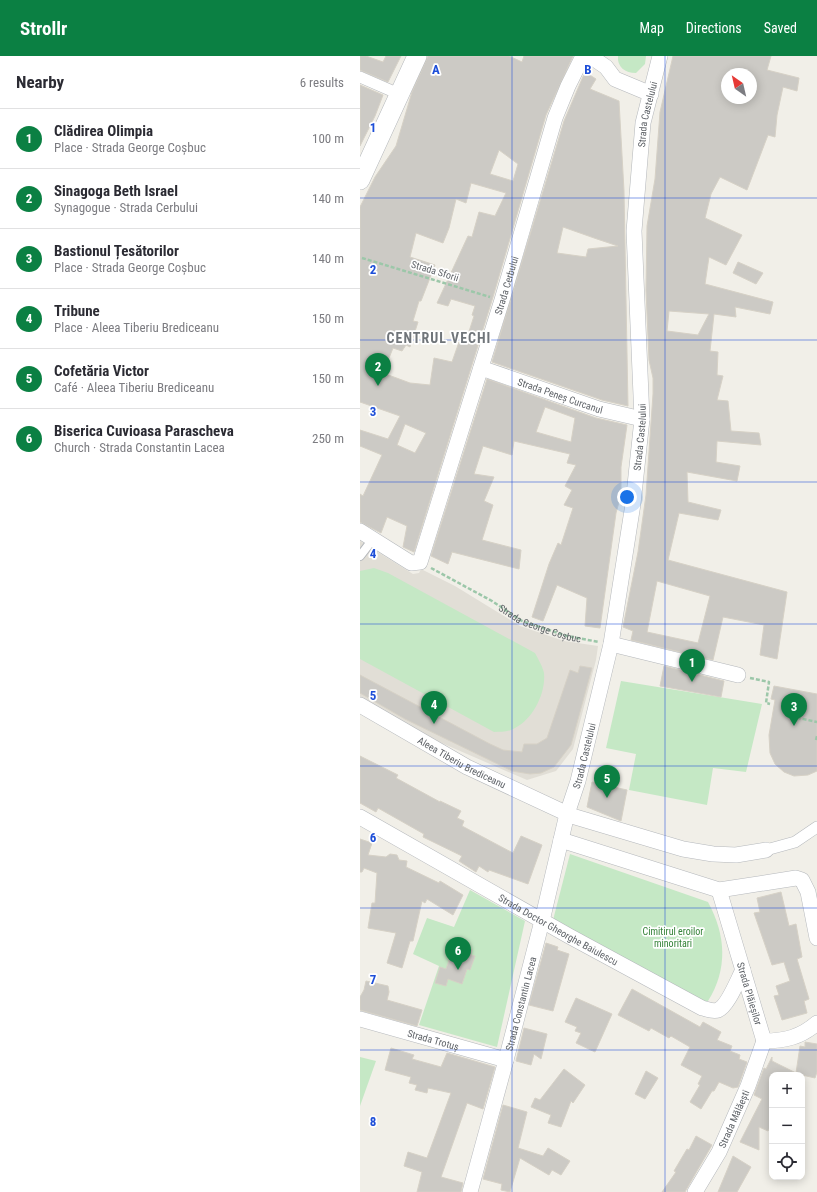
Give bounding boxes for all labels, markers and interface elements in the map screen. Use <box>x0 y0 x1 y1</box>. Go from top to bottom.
text: Strollr <box>20 17 67 40</box>
text: Map <box>640 20 664 36</box>
text: Directions <box>686 20 742 36</box>
text: Saved <box>764 20 797 36</box>
text: A <box>432 62 440 77</box>
text: B <box>584 62 592 77</box>
north arrow <box>721 68 757 104</box>
text: Nearby <box>16 72 64 92</box>
text: 6 results <box>300 75 344 90</box>
street label: Strada Castelului <box>636 80 659 148</box>
text: 1 <box>370 120 376 135</box>
text: Clădirea Olimpia <box>54 122 153 140</box>
text: 1 <box>26 131 32 146</box>
text: 100 m <box>312 131 344 146</box>
text: Place · Strada George Coșbuc <box>54 140 206 155</box>
text: Sinagoga Beth Israel <box>54 182 178 200</box>
text: 2 <box>26 191 32 206</box>
text: 140 m <box>312 191 344 206</box>
text: Synagogue · Strada Cerbului <box>54 200 198 215</box>
text: Bastionul Țesătorilor <box>54 242 179 260</box>
text: 3 <box>26 251 32 266</box>
text: 140 m <box>312 251 344 266</box>
street label: Strada Cerbului <box>492 255 520 316</box>
street label: Strada Sforii <box>410 259 460 283</box>
text: Place · Strada George Coșbuc <box>54 260 206 275</box>
text: 2 <box>370 262 377 277</box>
text: Tribune <box>54 302 100 320</box>
text: 4 <box>26 311 32 326</box>
text: 150 m <box>312 311 344 326</box>
text: Place · Aleea Tiberiu Brediceanu <box>54 320 219 335</box>
district label: CENTRUL VECHI <box>387 330 491 346</box>
pin: 2 <box>365 353 391 386</box>
text: Cofetăria Victor <box>54 362 149 380</box>
text: 5 <box>26 371 32 386</box>
text: 150 m <box>312 371 344 386</box>
street label: Strada Peneș Curcanul <box>516 376 604 415</box>
text: Café · Aleea Tiberiu Brediceanu <box>54 380 214 395</box>
street label: Strada Castelului <box>631 403 648 471</box>
text: 3 <box>370 404 376 419</box>
text: Biserica Cuvioasa Parascheva <box>54 422 234 440</box>
text: 6 <box>26 431 32 446</box>
text: 250 m <box>312 431 344 446</box>
text: Church · Strada Constantin Lacea <box>54 440 225 455</box>
your location <box>617 487 637 507</box>
text: 4 <box>370 546 377 561</box>
street label: Strada George Coșbuc <box>497 602 582 644</box>
pin: 1 <box>679 649 705 682</box>
text: 5 <box>370 688 377 703</box>
pin: 4 <box>421 691 447 724</box>
pin: 3 <box>781 693 807 726</box>
street label: Strada Castelului <box>570 722 597 790</box>
street label: Aleea Tiberiu Brediceanu <box>416 734 508 790</box>
pin: 5 <box>594 765 620 798</box>
text: 6 <box>370 830 377 845</box>
street label: Strada Doctor Gheorghe Baiulescu <box>497 892 620 967</box>
park label: Cimitirul eroilor minoritari <box>643 926 703 949</box>
pin: 6 <box>445 937 471 970</box>
street label: Strada Constantin Lacea <box>503 955 538 1052</box>
street label: Strada Plăieșilor <box>735 961 764 1026</box>
text: 7 <box>370 972 377 987</box>
street label: Strada Trotuș <box>406 1027 461 1053</box>
map controls <box>769 1072 805 1180</box>
button: + <box>769 1072 805 1108</box>
street label: Strada Mălăești <box>716 1088 751 1149</box>
button: − <box>769 1108 805 1144</box>
text: 8 <box>370 1114 376 1129</box>
button: locate <box>769 1144 805 1180</box>

